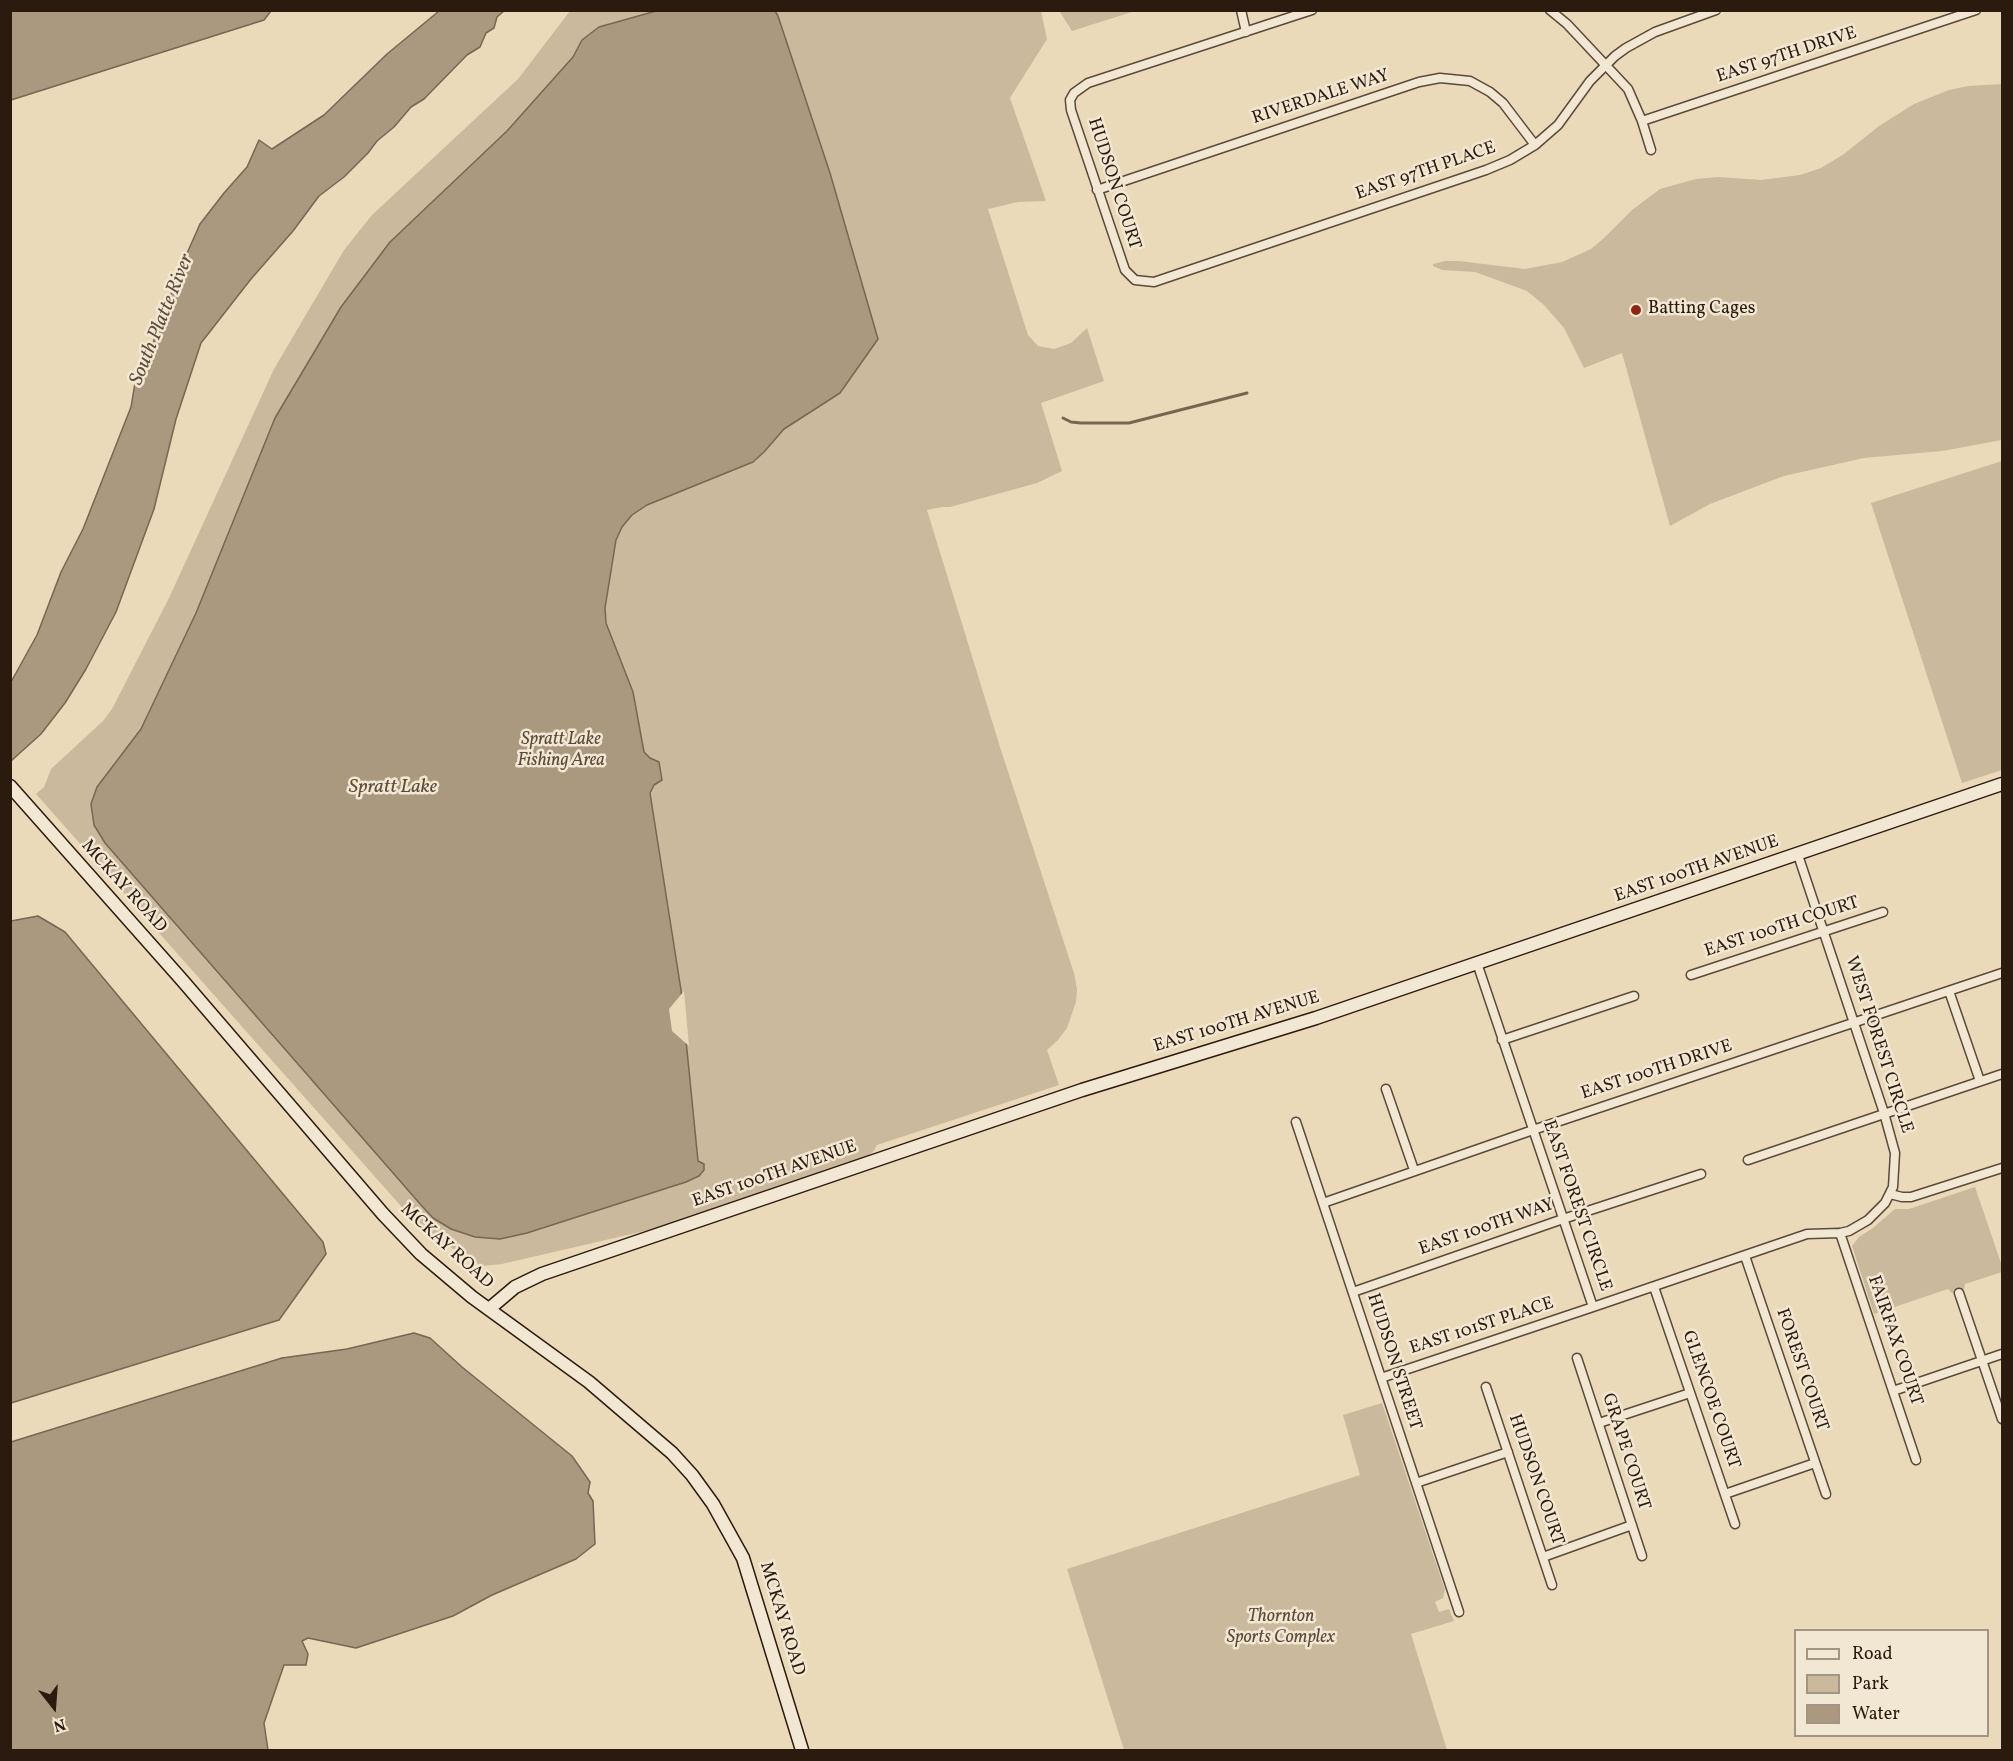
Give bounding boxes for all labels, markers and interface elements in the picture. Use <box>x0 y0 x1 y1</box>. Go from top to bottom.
street label: EAST 97TH DRIVE <box>1714 23 1860 89</box>
street label: RIVERDALE WAY <box>1250 66 1392 130</box>
street label: HUDSON COURT <box>1082 115 1144 253</box>
street label: EAST 97TH PLACE <box>1353 138 1499 206</box>
water label: South Platte River <box>126 251 200 389</box>
place label: Batting Cages <box>1648 299 1755 321</box>
marker: Batting Cages <box>1629 303 1643 317</box>
park label: Spratt Lake Fishing Area <box>517 730 605 772</box>
water label: Spratt Lake <box>349 776 437 800</box>
street label: EAST 100TH AVENUE <box>1612 832 1782 908</box>
street label: MCKAY ROAD <box>76 836 170 938</box>
street label: EAST 100TH COURT <box>1702 893 1862 963</box>
street label: WEST FOREST CIRCLE <box>1839 954 1917 1136</box>
street label: EAST 100TH AVENUE <box>1151 987 1323 1059</box>
street label: EAST 100TH DRIVE <box>1579 1036 1735 1106</box>
street label: EAST FOREST CIRCLE <box>1537 1118 1615 1294</box>
street label: EAST 100TH AVENUE <box>690 1137 860 1213</box>
street label: EAST 100TH WAY <box>1417 1195 1557 1261</box>
street label: MCKAY ROAD <box>395 1200 497 1294</box>
street label: FAIRFAX COURT <box>1862 1273 1926 1409</box>
street label: HUDSON STREET <box>1361 1291 1425 1433</box>
street label: EAST 101ST PLACE <box>1407 1294 1557 1360</box>
street label: FOREST COURT <box>1770 1306 1832 1434</box>
street label: GLENCOE COURT <box>1676 1328 1744 1472</box>
street label: GRAPE COURT <box>1596 1391 1654 1513</box>
street label: HUDSON COURT <box>1502 1412 1568 1548</box>
street label: MCKAY ROAD <box>753 1560 809 1678</box>
park label: Thornton Sports Complex <box>1227 1607 1335 1650</box>
legend <box>1794 1629 1989 1737</box>
text: Road <box>1852 1642 1893 1667</box>
text: Park <box>1852 1672 1889 1697</box>
north arrow <box>24 1677 84 1737</box>
text: Water <box>1852 1702 1900 1727</box>
text: N <box>50 1712 68 1736</box>

